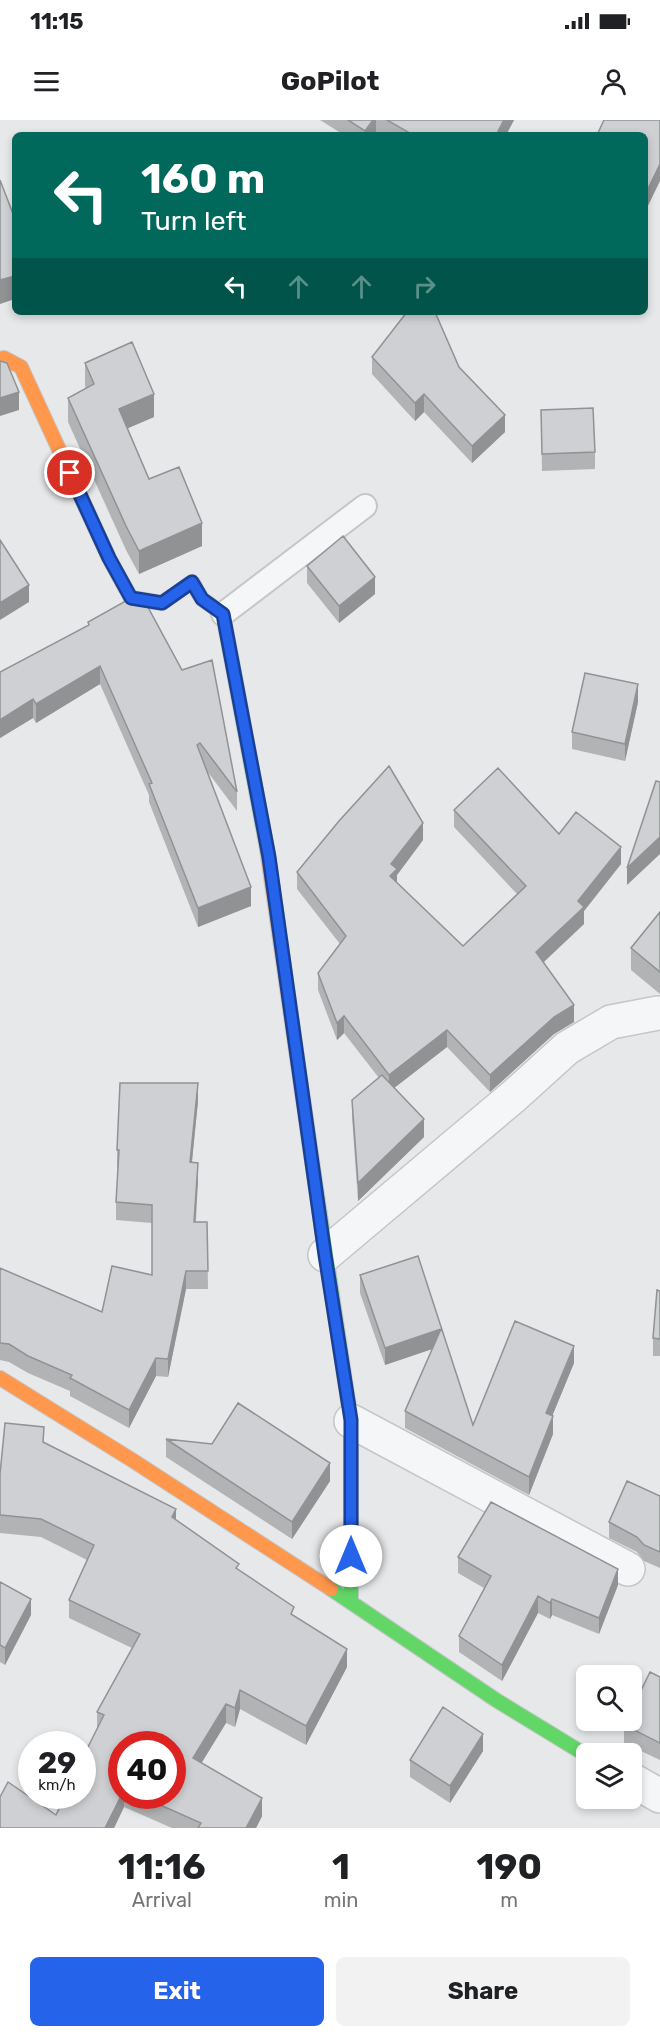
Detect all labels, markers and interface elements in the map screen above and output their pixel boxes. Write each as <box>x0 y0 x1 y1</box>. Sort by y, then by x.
text: 11:15 <box>30 8 83 35</box>
icon: menu <box>30 65 63 98</box>
text: GoPilot <box>281 65 379 97</box>
icon: person <box>597 65 630 98</box>
text: 160 m <box>141 154 265 204</box>
icon: left <box>42 156 120 234</box>
text: Turn left <box>141 205 246 237</box>
icon: left <box>219 270 252 303</box>
icon: ahead <box>282 270 315 303</box>
icon: ahead <box>345 270 378 303</box>
icon: right <box>408 270 441 303</box>
pin <box>44 447 95 498</box>
icon: arrive <box>53 456 86 489</box>
position arrow <box>319 1524 383 1588</box>
map controls <box>576 1665 642 1809</box>
button: search <box>576 1665 642 1731</box>
speed limit sign: 40 <box>108 1731 186 1809</box>
button: layers <box>576 1743 642 1809</box>
text: 29 <box>38 1745 76 1781</box>
text: km/h <box>38 1776 76 1794</box>
text: 11:16 <box>118 1845 206 1888</box>
text: 1 <box>332 1845 350 1888</box>
text: 190 <box>476 1845 542 1888</box>
text: Arrival <box>132 1888 192 1912</box>
text: min <box>324 1888 358 1912</box>
text: m <box>500 1888 518 1912</box>
button: Exit <box>30 1957 324 2026</box>
button: Share <box>336 1957 630 2026</box>

